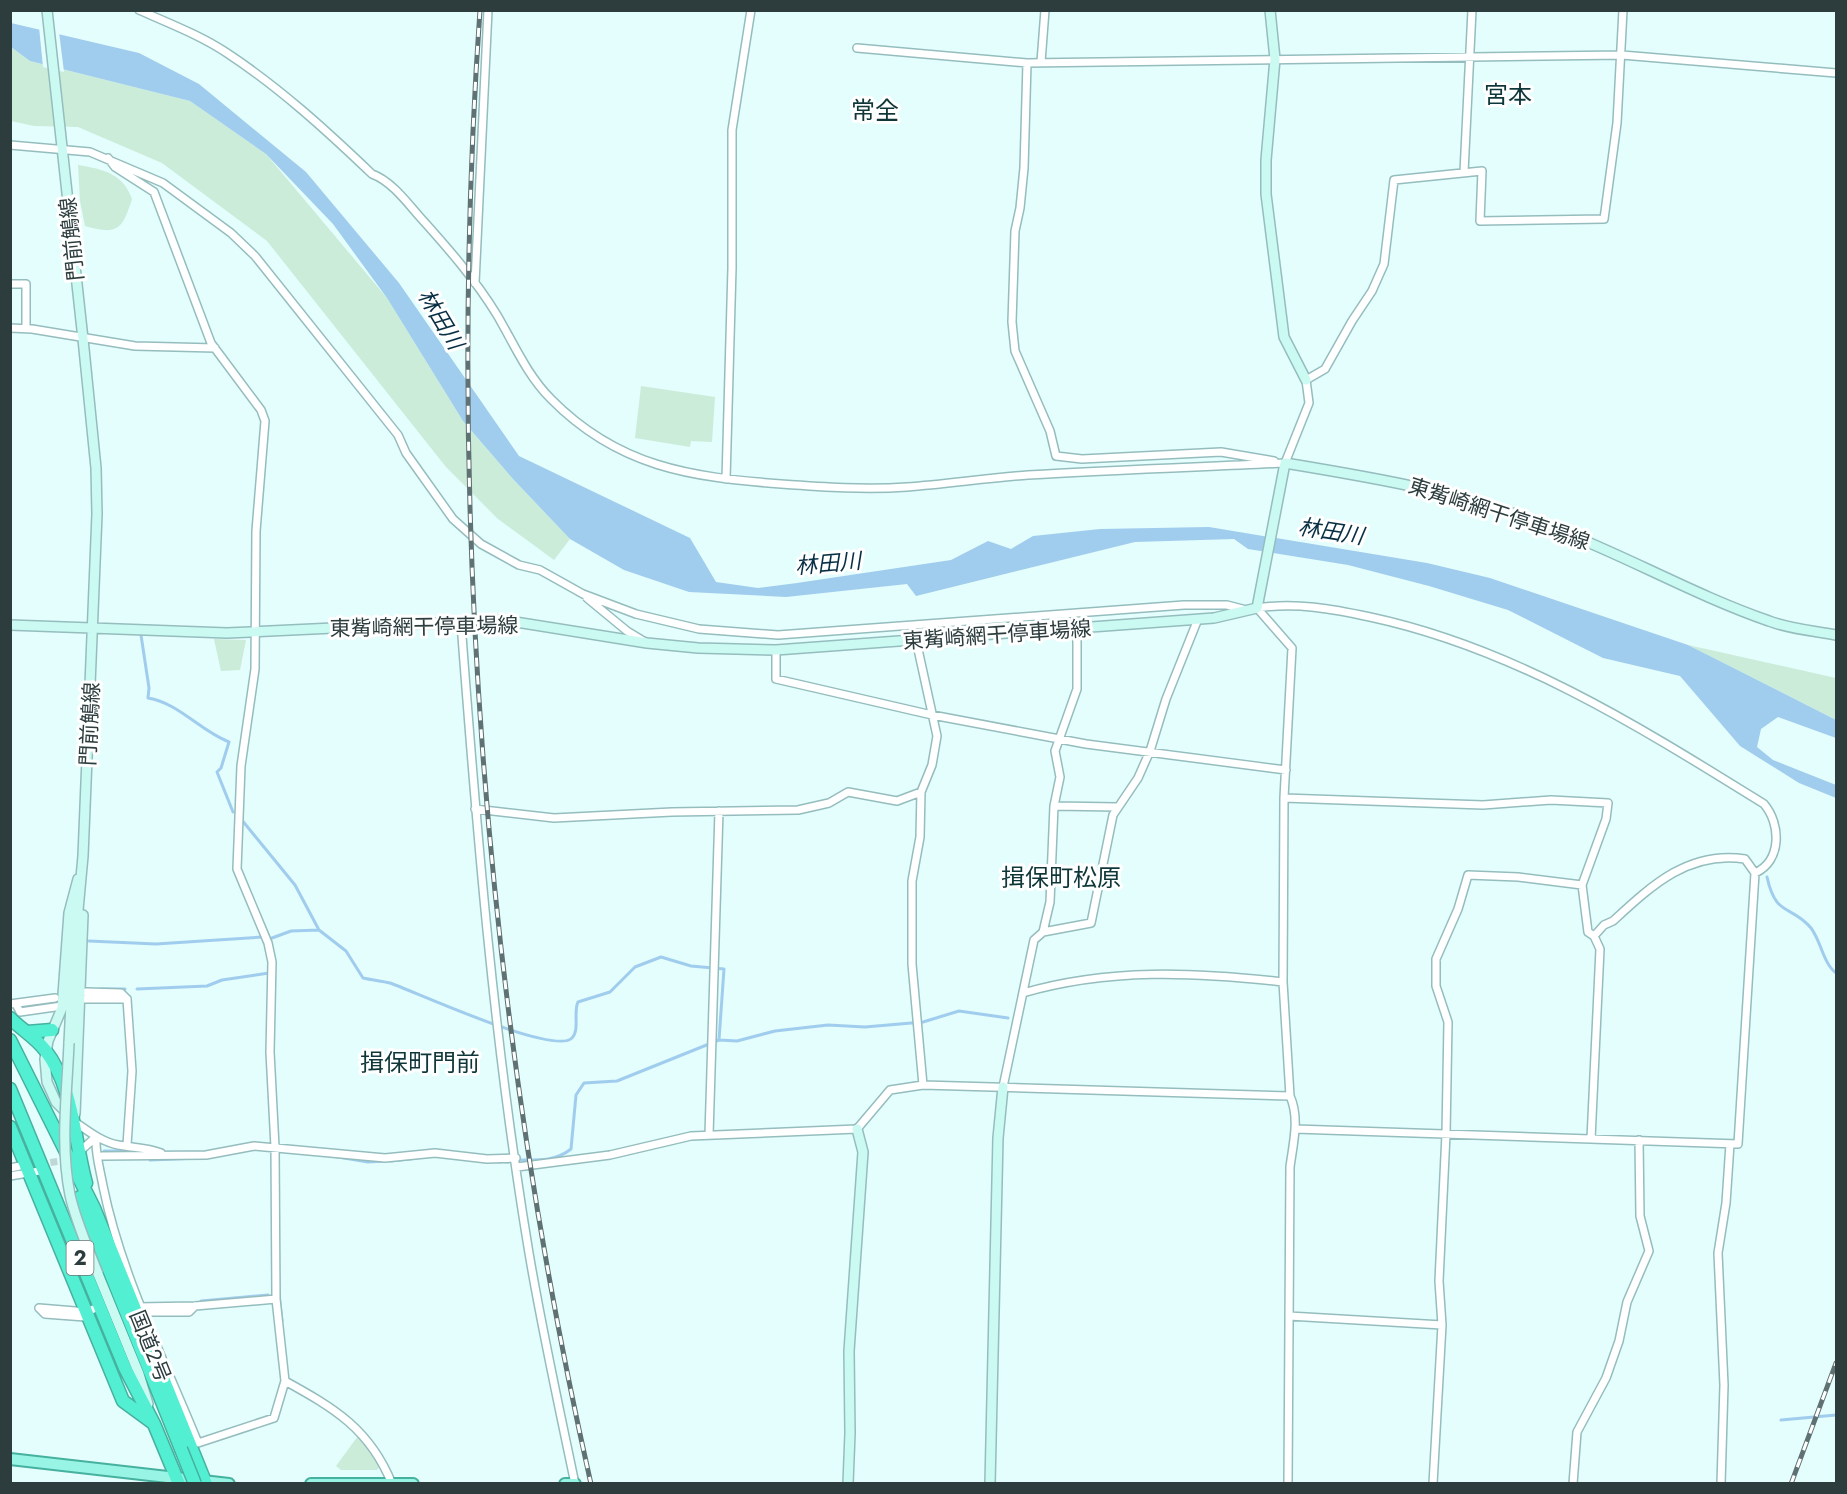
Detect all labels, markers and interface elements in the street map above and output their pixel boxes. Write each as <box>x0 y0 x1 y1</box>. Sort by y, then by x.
district label: 宮本 <box>1484 77 1532 112</box>
district label: 常全 <box>851 93 899 128</box>
street label: 門前鵤線 <box>53 196 91 282</box>
water label: 林田川 <box>410 282 473 357</box>
street label: 東觜崎網干停車場線 <box>1404 471 1594 557</box>
water label: 林田川 <box>1296 510 1368 552</box>
water label: 林田川 <box>794 544 864 582</box>
street label: 東觜崎網干停車場線 <box>329 610 519 644</box>
street label: 東觜崎網干停車場線 <box>902 613 1092 657</box>
street label: 門前鵤線 <box>73 681 107 767</box>
district label: 揖保町松原 <box>1001 860 1121 895</box>
district label: 揖保町門前 <box>360 1045 480 1080</box>
road number: 2 <box>66 1241 94 1275</box>
street label: 国道2号 <box>122 1306 178 1386</box>

